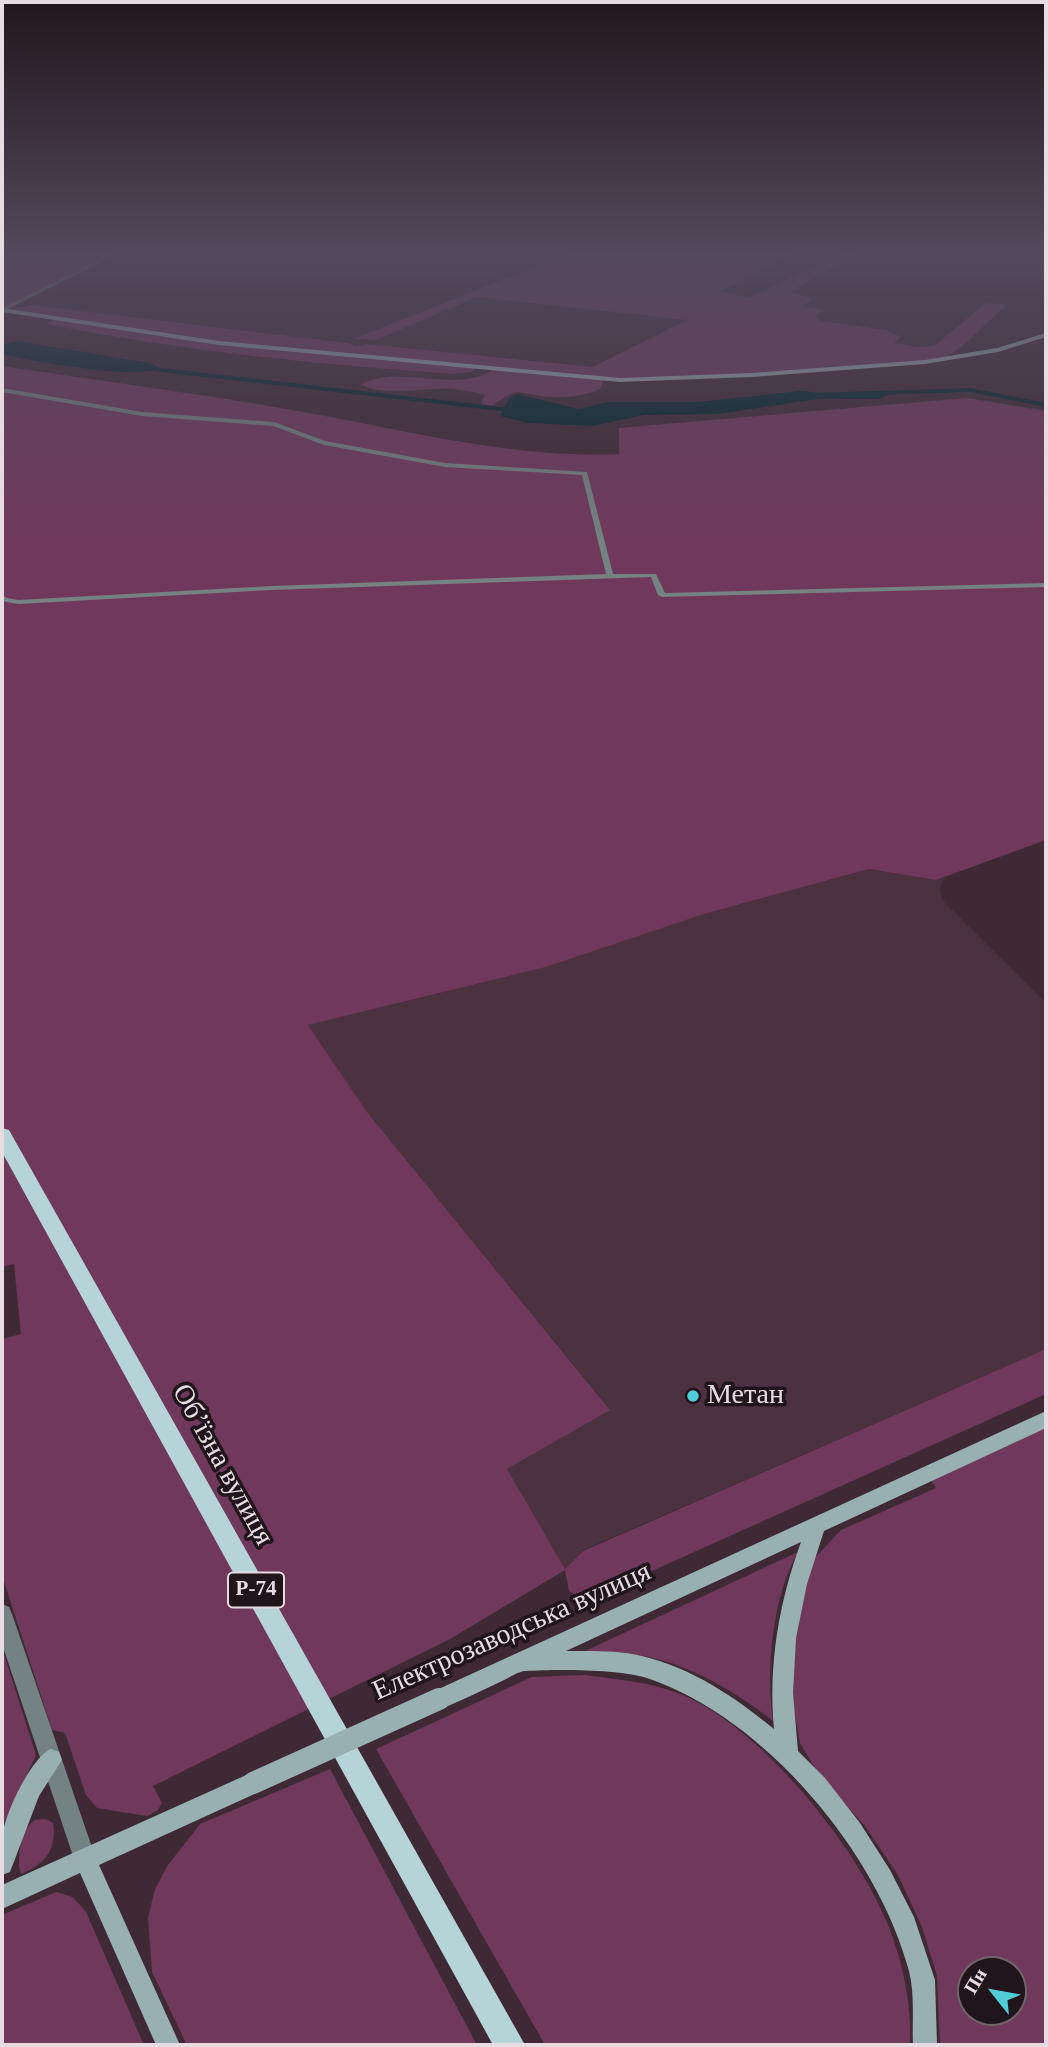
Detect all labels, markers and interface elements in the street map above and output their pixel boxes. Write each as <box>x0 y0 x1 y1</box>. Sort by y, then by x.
street label: Обʼїзна вулиця <box>164 1379 280 1551</box>
place label: Метан <box>707 1379 784 1413</box>
marker: Метан <box>685 1388 701 1404</box>
street label: Електрозаводська вулиця <box>368 1555 656 1709</box>
road number: Р-74 <box>228 1572 284 1608</box>
north arrow <box>957 1956 1027 2026</box>
text: Пн <box>960 1965 991 1997</box>

